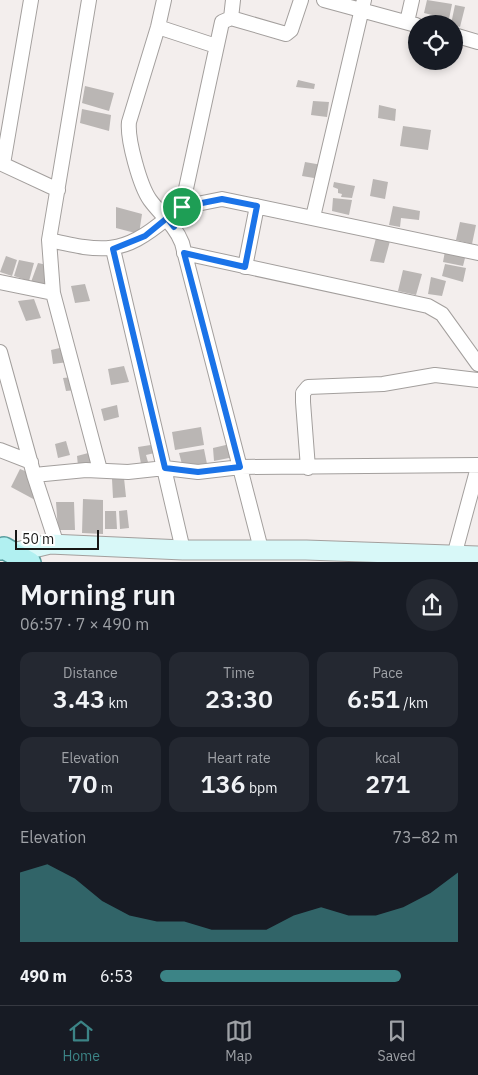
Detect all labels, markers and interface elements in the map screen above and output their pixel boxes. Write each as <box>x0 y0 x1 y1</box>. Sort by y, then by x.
map controls <box>408 15 463 70</box>
button: locate <box>408 15 463 70</box>
pin <box>161 186 203 228</box>
icon: arrive <box>168 193 196 221</box>
scale bar <box>15 528 99 551</box>
text: 50 m <box>22 530 54 548</box>
text: Morning run <box>20 576 176 613</box>
button: share <box>406 579 458 631</box>
text: 06:57 · 7 × 490 m <box>20 614 149 634</box>
text: Distance <box>63 664 118 682</box>
text: Time <box>223 664 255 682</box>
text: Pace <box>372 664 403 682</box>
text: 3.43 <box>53 682 105 715</box>
text: 23:30 <box>205 682 273 715</box>
text: 6:51 <box>347 682 400 715</box>
text: km <box>105 694 128 712</box>
text: /km <box>400 694 428 712</box>
text: Elevation <box>61 749 119 767</box>
text: Heart rate <box>207 749 271 767</box>
text: kcal <box>375 749 400 767</box>
text: 70 <box>68 767 98 800</box>
text: 136 <box>201 767 246 800</box>
text: 271 <box>365 767 410 800</box>
text: m <box>98 779 113 797</box>
text: bpm <box>246 779 277 797</box>
text: Elevation <box>20 827 86 847</box>
text: 73–82 m <box>392 827 458 847</box>
text: 490 m <box>20 966 67 986</box>
text: 6:53 <box>100 966 133 986</box>
tab: Home <box>62 1017 100 1065</box>
tab: Map <box>225 1017 253 1065</box>
tab: Saved <box>378 1017 416 1065</box>

